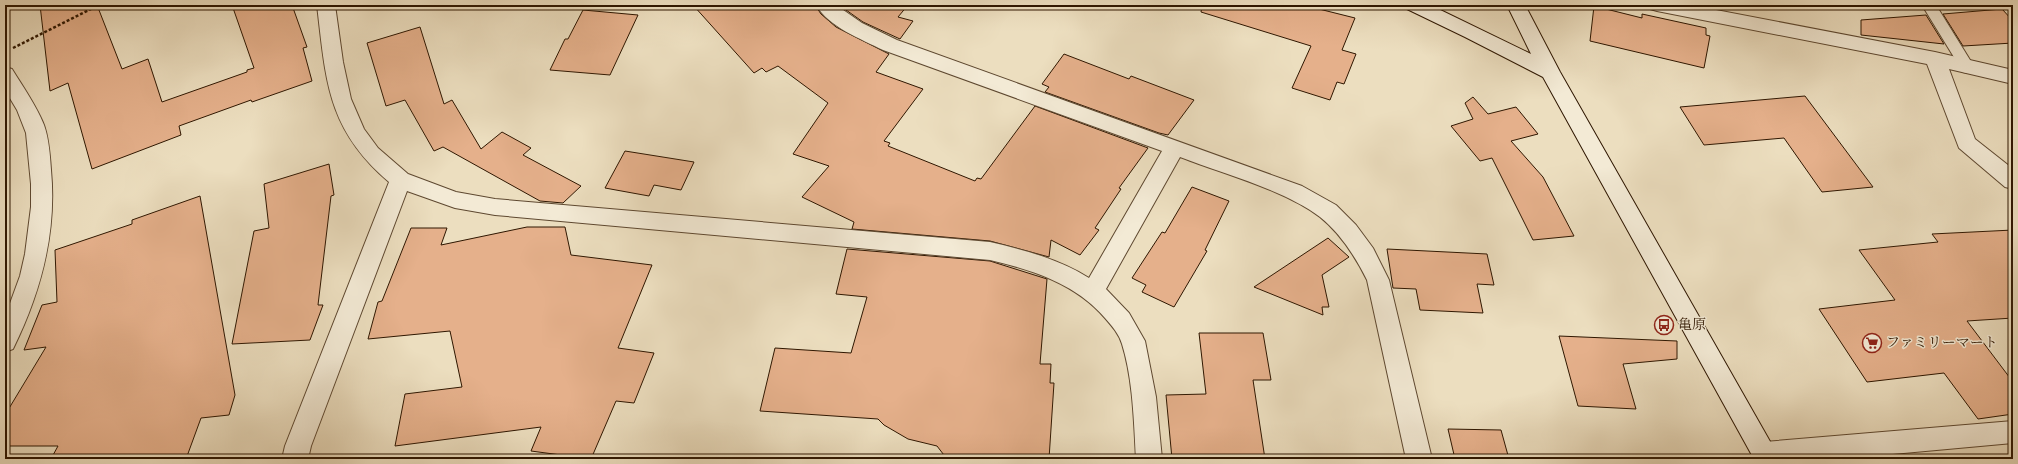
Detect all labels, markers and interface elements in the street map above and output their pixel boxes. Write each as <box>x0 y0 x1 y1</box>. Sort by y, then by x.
bus stop icon: 亀原 <box>1653 314 1675 336</box>
place label: 亀原 <box>1678 316 1706 335</box>
supermarket icon: ファミリーマート <box>1861 332 1883 354</box>
place label: ファミリーマート <box>1886 334 1998 353</box>

